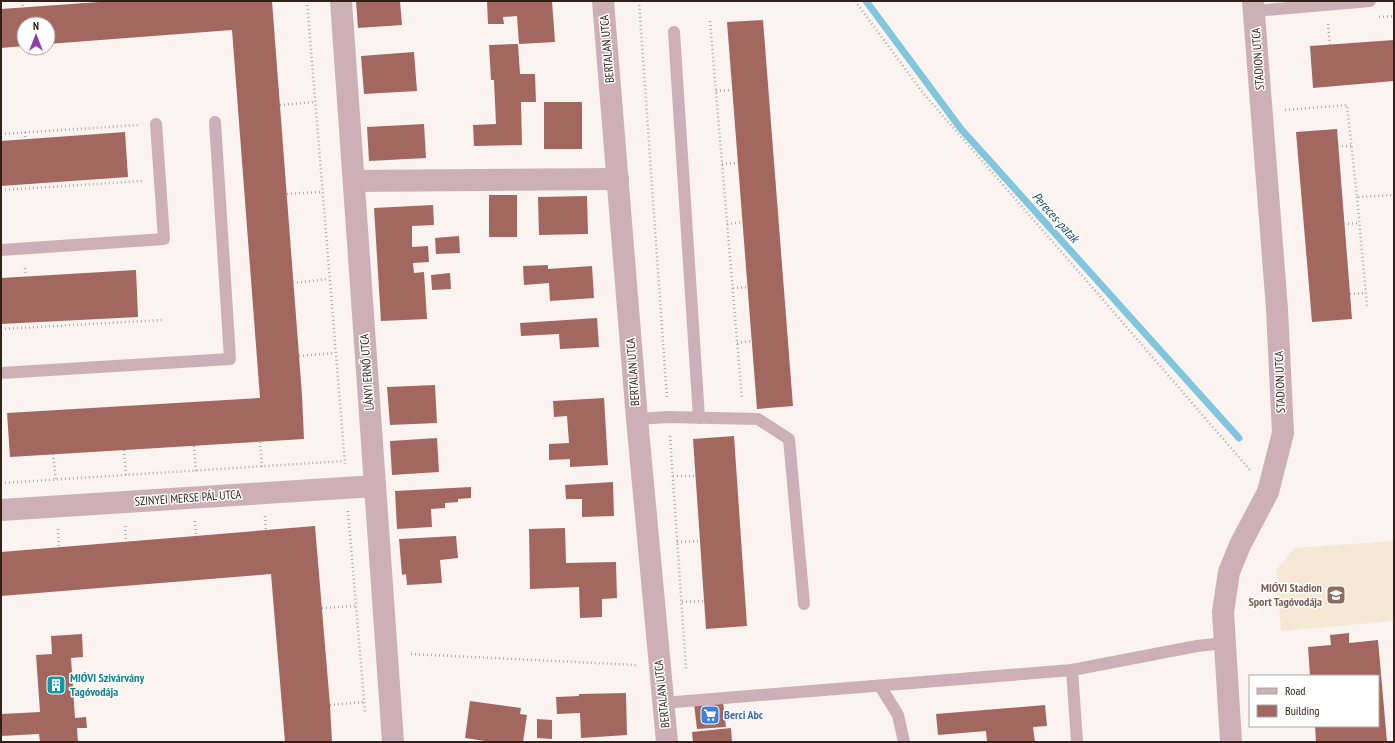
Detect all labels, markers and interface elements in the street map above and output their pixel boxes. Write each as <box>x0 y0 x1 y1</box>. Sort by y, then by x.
street label: BERTALAN UTCA <box>596 14 617 84</box>
north arrow <box>16 16 56 56</box>
text: N <box>33 19 39 33</box>
street label: STADION UTCA <box>1248 27 1267 91</box>
water label: Pereces-patak <box>1028 188 1084 248</box>
street label: LÁNYI ERNŐ UTCA <box>356 333 377 411</box>
street label: BERTALAN UTCA <box>623 337 642 407</box>
street label: STADION UTCA <box>1271 350 1288 413</box>
street label: SZINYEI MERSE PÁL UTCA <box>134 486 242 509</box>
place label: MIÓVI Stadion Sport Tagóvodája <box>1248 580 1322 609</box>
school or university icon: MIÓVI Stadion Sport Tagóvodája <box>1325 584 1347 606</box>
street label: BERTALAN UTCA <box>650 659 673 729</box>
place label: MIÓVI Szivárvány Tagóvodája <box>70 670 144 699</box>
building icon: MIÓVI Szivárvány Tagóvodája <box>45 674 67 696</box>
legend <box>1249 675 1379 727</box>
text: Road <box>1285 683 1305 698</box>
text: Building <box>1285 703 1320 718</box>
supermarket icon: Berci Abc <box>699 704 721 726</box>
place label: Berci Abc <box>724 707 764 722</box>

